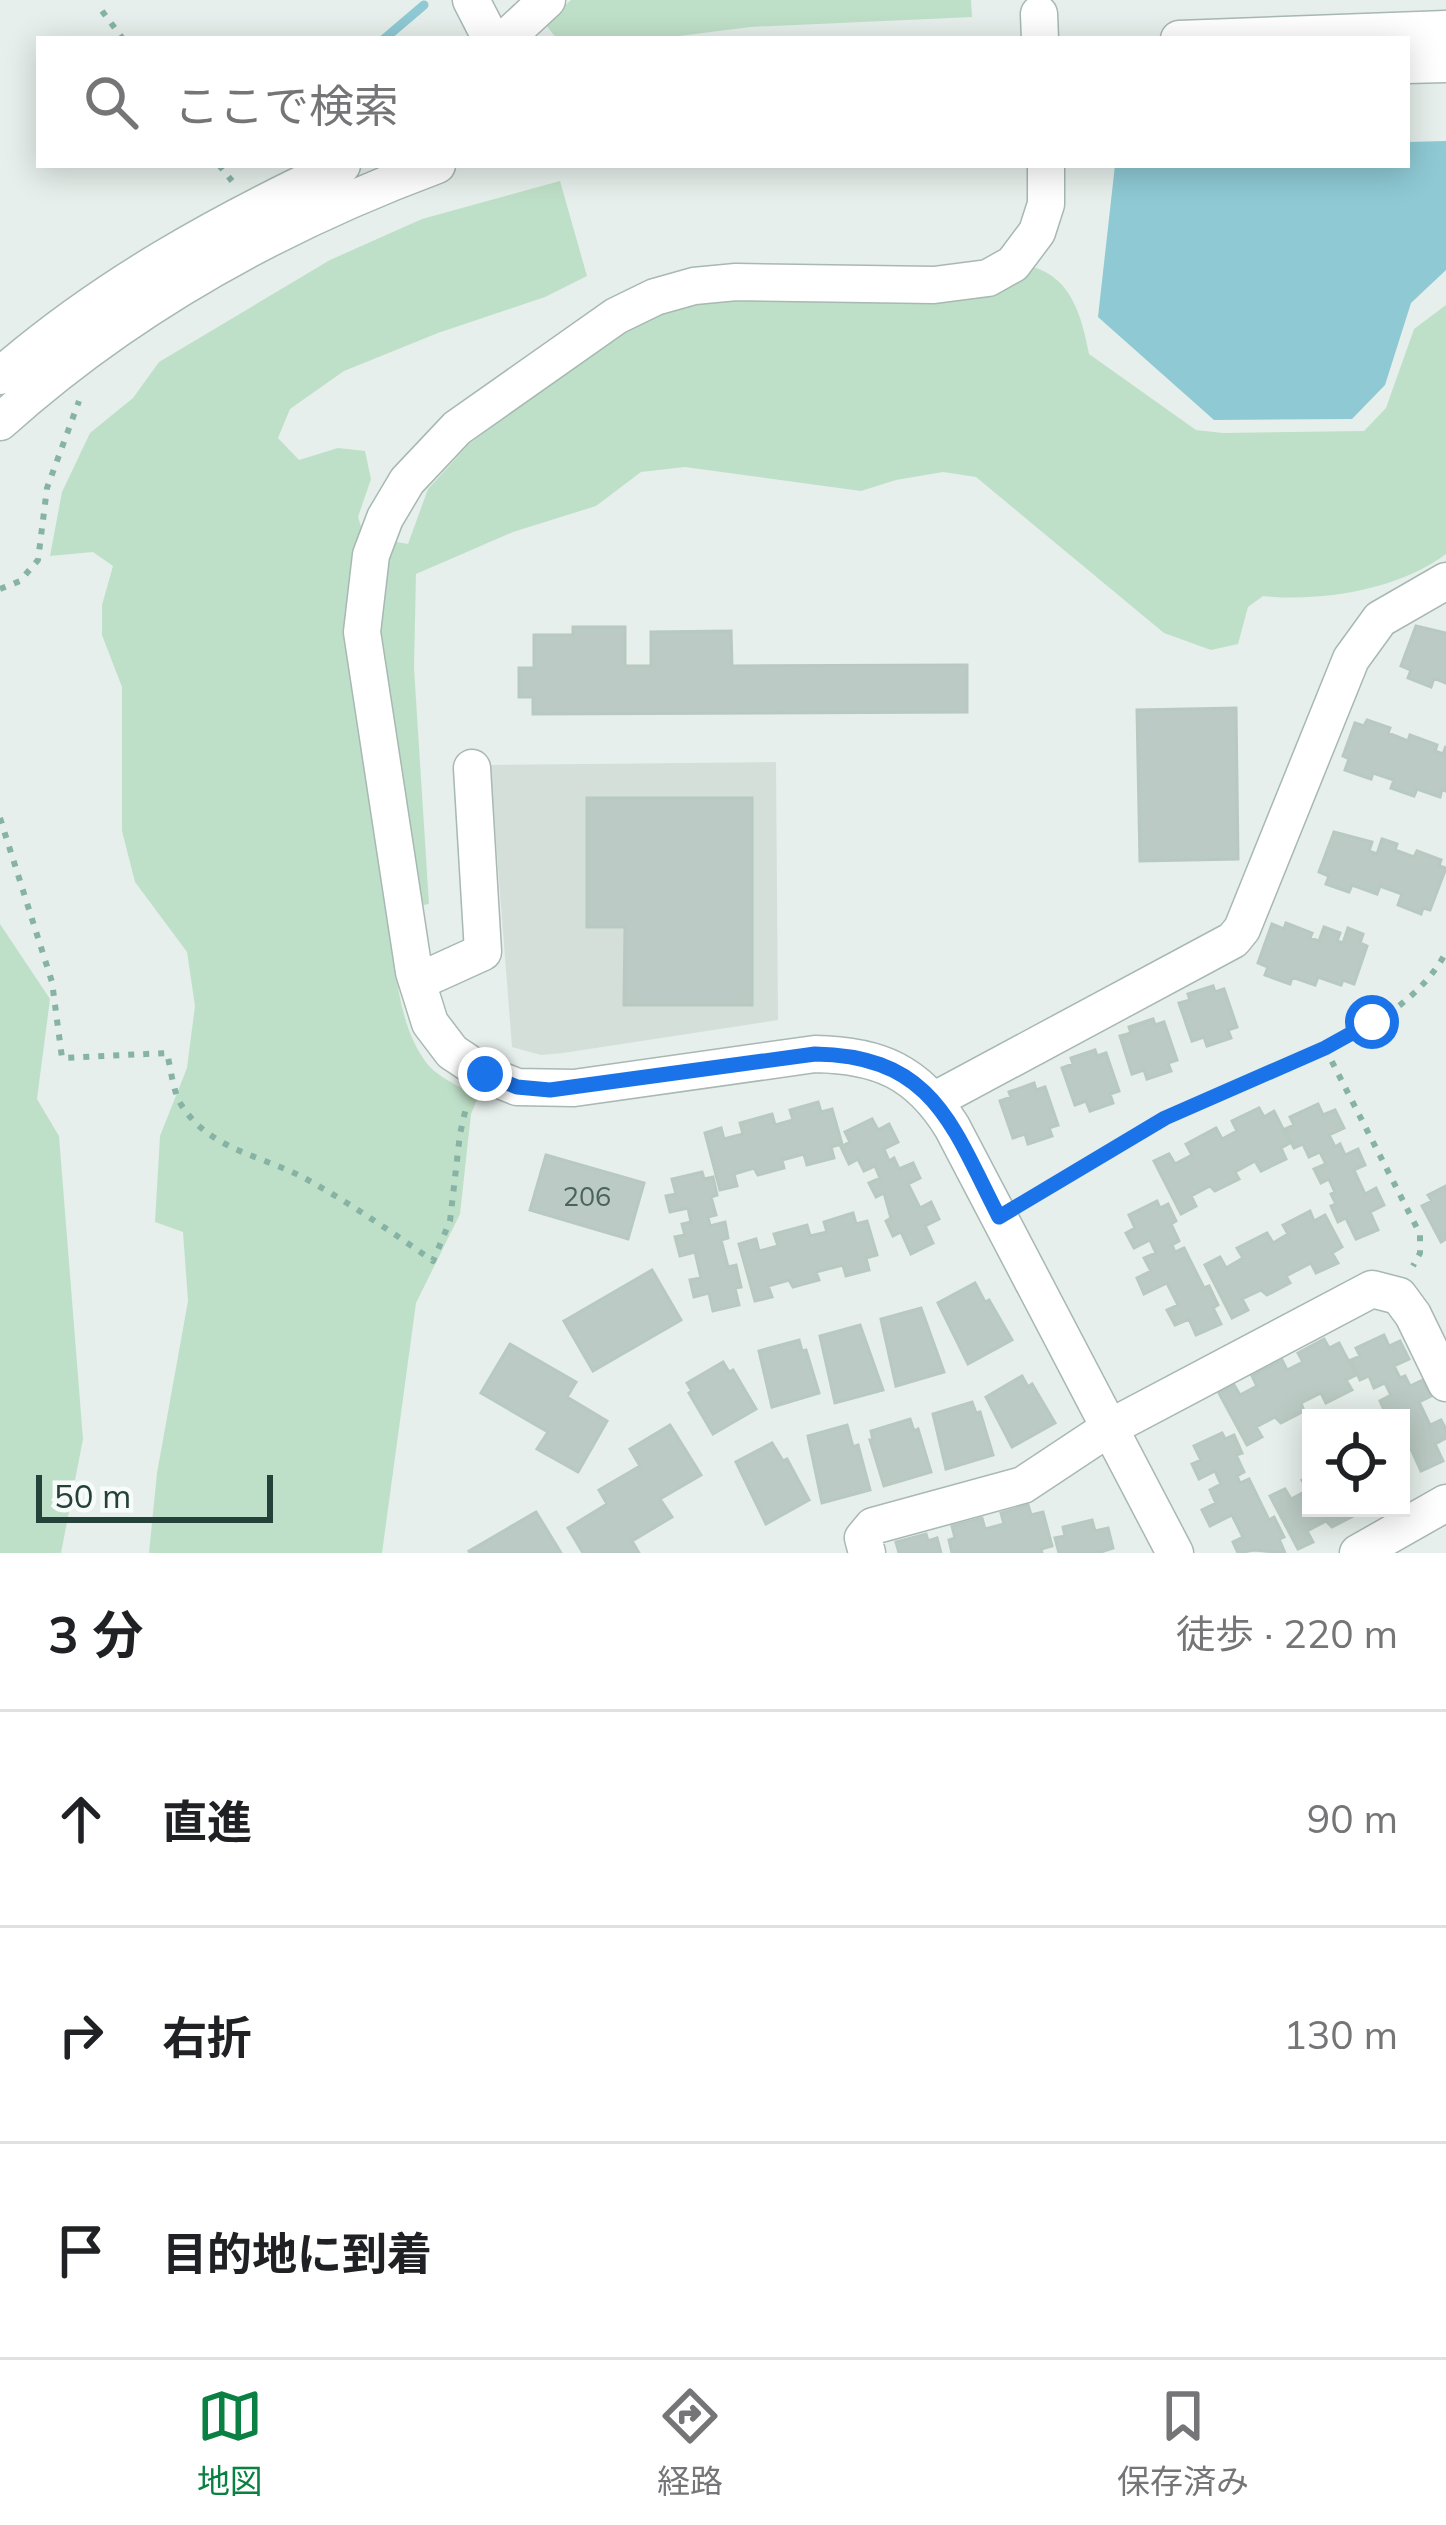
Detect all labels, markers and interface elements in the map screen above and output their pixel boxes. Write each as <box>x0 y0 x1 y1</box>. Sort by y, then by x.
search box <box>36 36 1410 168</box>
icon: search <box>78 69 144 135</box>
text: ここで検索 <box>174 77 399 133</box>
route start <box>1345 995 1399 1049</box>
route end <box>458 1047 512 1101</box>
house number: 206 <box>563 1179 611 1213</box>
map controls <box>1302 1409 1410 1517</box>
button: locate <box>1302 1409 1410 1517</box>
scale bar <box>36 1469 273 1522</box>
text: 50 m <box>54 1475 131 1516</box>
text: 3 分 <box>48 1602 144 1666</box>
text: 徒歩 · 220 m <box>1176 1609 1398 1658</box>
icon: ahead <box>48 1786 114 1852</box>
text: 直進 <box>162 1793 252 1849</box>
text: 90 m <box>1307 1794 1398 1843</box>
icon: right <box>48 2002 114 2068</box>
text: 右折 <box>162 2009 252 2065</box>
text: 130 m <box>1283 2010 1398 2059</box>
icon: arrive <box>48 2218 114 2284</box>
text: 目的地に到着 <box>162 2225 432 2281</box>
tab: 地図 <box>197 2383 263 2503</box>
tab: 経路 <box>657 2383 723 2503</box>
tab: 保存済み <box>1117 2383 1249 2503</box>

